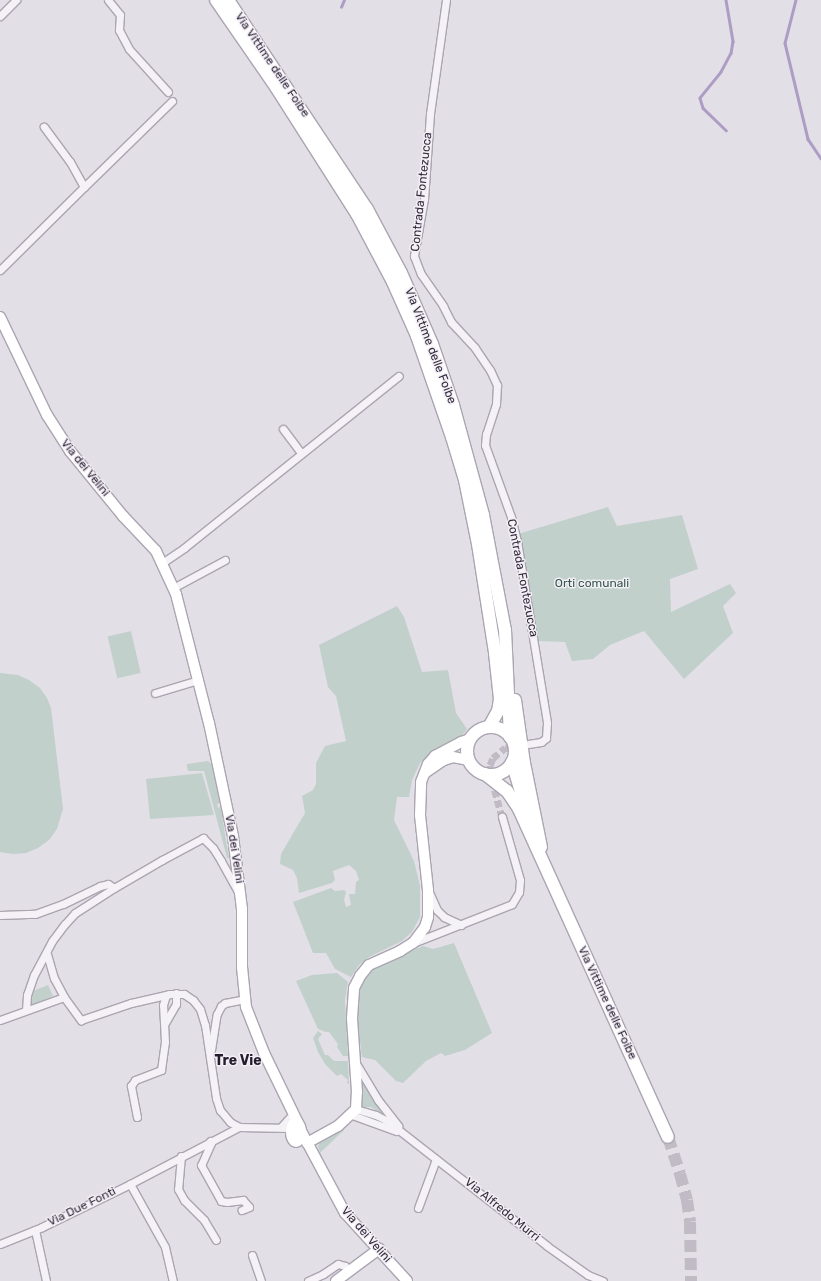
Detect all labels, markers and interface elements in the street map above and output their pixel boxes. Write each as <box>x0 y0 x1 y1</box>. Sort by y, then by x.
street label: Via Vittime delle Foibe <box>231 10 313 120</box>
street label: Contrada Fontezucca <box>409 132 435 252</box>
street label: Via Vittime delle Foibe <box>401 286 459 406</box>
street label: Via dei Velini <box>57 436 113 500</box>
street label: Contrada Fontezucca <box>503 518 541 638</box>
park label: Orti comunali <box>555 577 629 591</box>
street label: Via dei Velini <box>221 813 247 885</box>
street label: Via Vittime delle Foibe <box>574 944 640 1062</box>
district label: Tre Vie <box>214 1053 262 1069</box>
street label: Via Alfredo Murri <box>461 1175 543 1245</box>
street label: Via Due Fonti <box>46 1184 118 1230</box>
street label: Via dei Velini <box>338 1204 394 1266</box>

